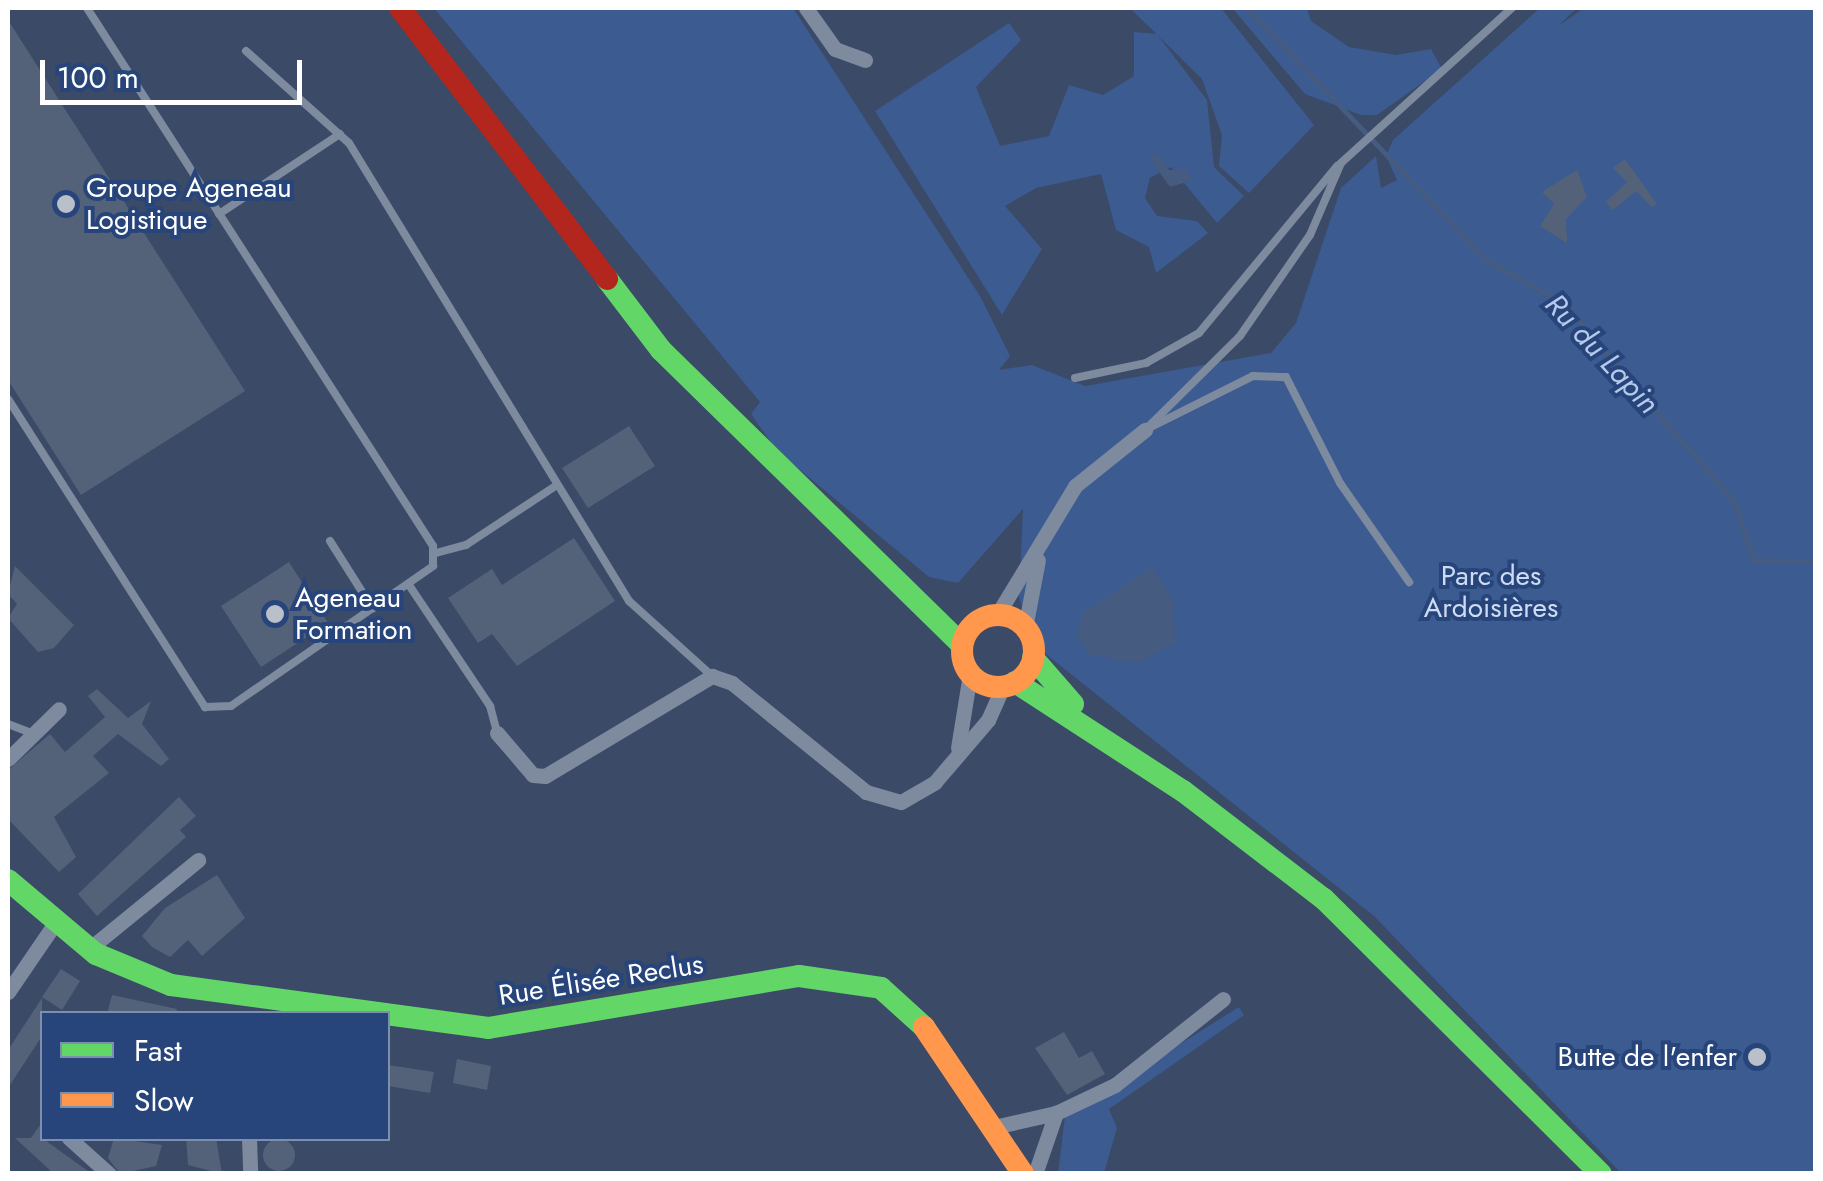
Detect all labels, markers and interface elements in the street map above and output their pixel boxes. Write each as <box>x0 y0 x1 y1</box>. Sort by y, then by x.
scale bar <box>45 40 308 102</box>
text: 100 m <box>57 56 139 99</box>
place label: Groupe Ageneau Logistique <box>86 171 292 237</box>
marker: Groupe Ageneau Logistique <box>55 193 77 215</box>
water label: Ru du Lapin <box>1537 287 1667 421</box>
park label: Parc des Ardoisières <box>1424 559 1558 625</box>
place label: Ageneau Formation <box>295 581 412 647</box>
marker: Ageneau Formation <box>264 603 286 625</box>
street label: Rue Élisée Reclus <box>496 947 706 1013</box>
legend <box>40 1011 390 1141</box>
text: Fast <box>134 1029 182 1072</box>
place label: Butte de l'enfer <box>1557 1040 1737 1074</box>
marker: Butte de l'enfer <box>1746 1046 1768 1068</box>
text: Slow <box>134 1079 194 1122</box>

